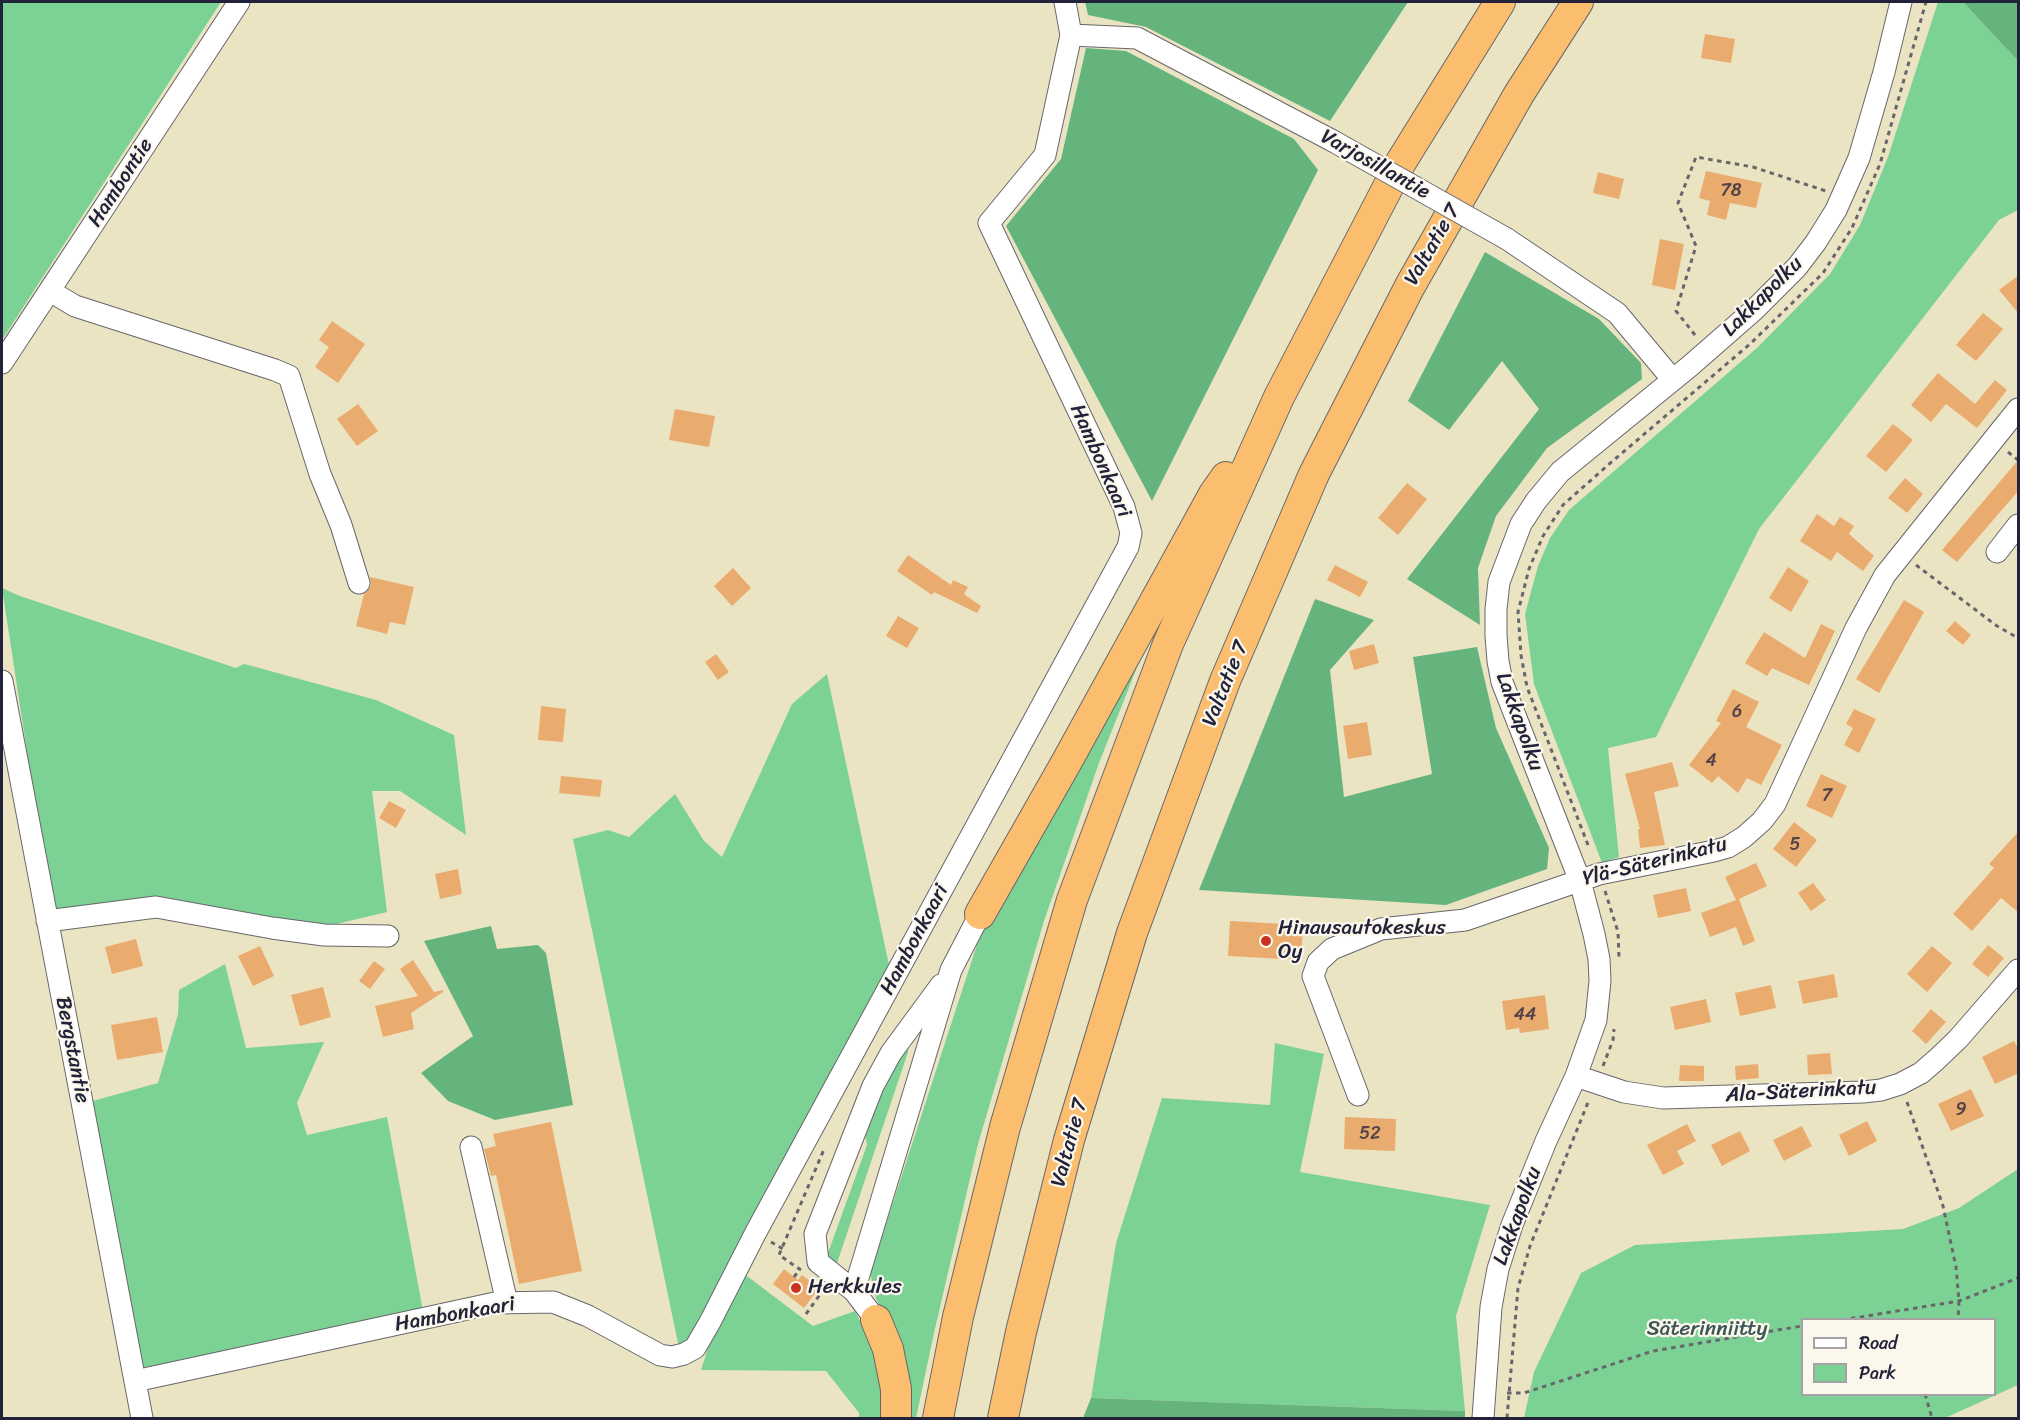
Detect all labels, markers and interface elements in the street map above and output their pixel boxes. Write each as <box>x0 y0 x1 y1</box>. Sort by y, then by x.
street label: Varjosillantie <box>1316 125 1434 205</box>
street label: Hambontie <box>83 134 159 232</box>
house number: 78 <box>1720 180 1742 202</box>
street label: Valtatie 7 <box>1400 200 1466 290</box>
street label: Lakkapolku <box>1718 252 1808 342</box>
street label: Hambonkaari <box>1064 400 1136 522</box>
street label: Valtatie 7 <box>1198 638 1254 730</box>
street label: Lakkapolku <box>1490 669 1548 775</box>
house number: 6 <box>1732 701 1742 723</box>
house number: 4 <box>1705 750 1717 772</box>
house number: 7 <box>1822 785 1832 807</box>
street label: Ylä-Säterinkatu <box>1580 832 1730 892</box>
house number: 5 <box>1790 834 1800 856</box>
street label: Hambonkaari <box>875 880 955 1000</box>
place label: Hinausautokeskus Oy <box>1278 916 1446 966</box>
marker: Hinausautokeskus Oy <box>1259 934 1273 948</box>
street label: Bergstantie <box>49 995 95 1105</box>
house number: 44 <box>1514 1004 1536 1026</box>
street label: Ala-Säterinkatu <box>1725 1075 1877 1109</box>
street label: Valtatie 7 <box>1046 1096 1094 1190</box>
house number: 9 <box>1955 1099 1967 1121</box>
house number: 52 <box>1359 1123 1381 1145</box>
street label: Lakkapolku <box>1489 1163 1547 1269</box>
place label: Herkkules <box>808 1275 902 1301</box>
marker: Herkkules <box>789 1281 803 1295</box>
street label: Hambonkaari <box>393 1292 517 1338</box>
park label: Säterinniitty <box>1647 1317 1767 1343</box>
legend <box>1801 1318 1996 1396</box>
text: Road <box>1859 1327 1898 1359</box>
text: Park <box>1859 1357 1896 1389</box>

